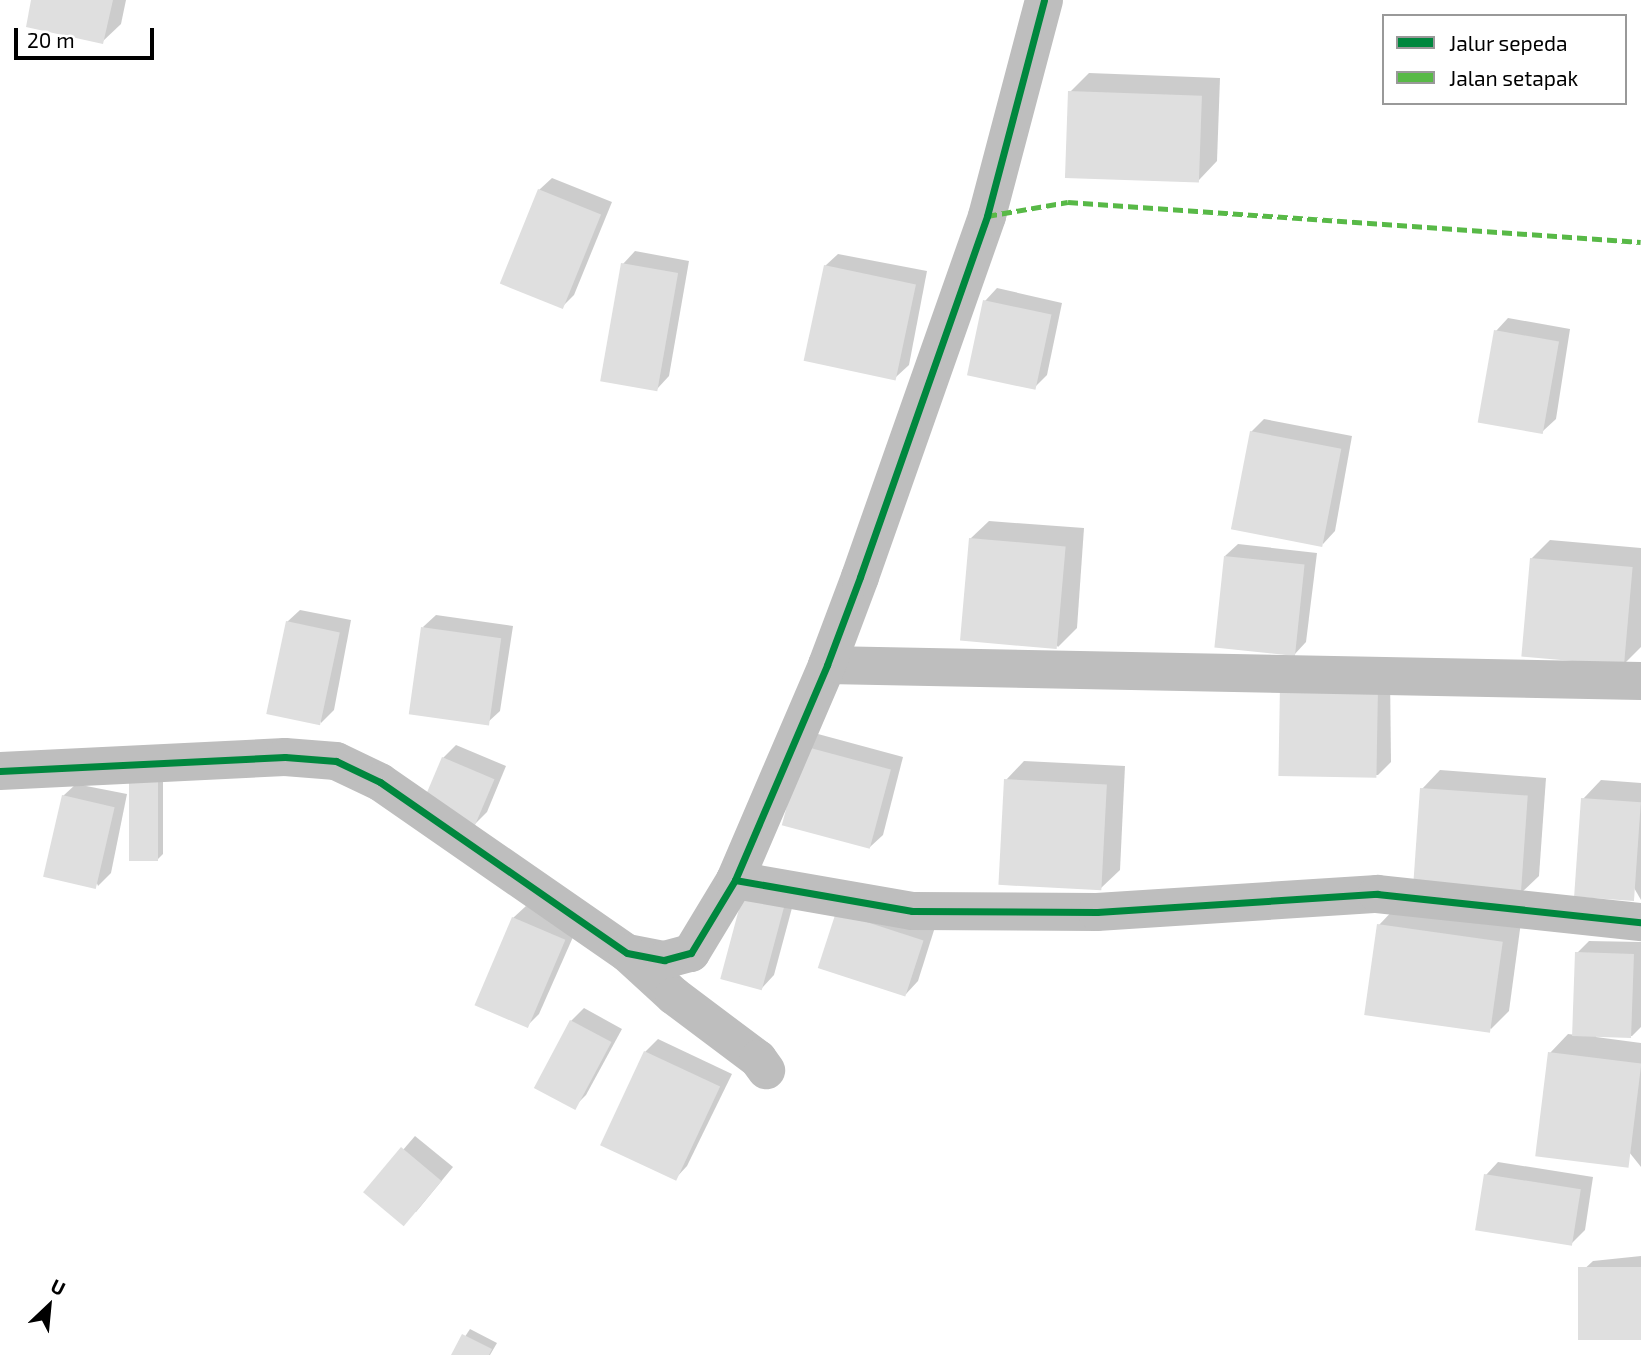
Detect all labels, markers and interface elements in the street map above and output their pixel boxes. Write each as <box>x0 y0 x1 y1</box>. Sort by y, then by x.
scale bar <box>18 14 158 58</box>
legend <box>1382 14 1627 105</box>
text: 20 m <box>27 27 75 52</box>
text: Jalur sepeda <box>1449 30 1568 55</box>
text: Jalan setapak <box>1449 65 1578 90</box>
north arrow <box>14 1271 84 1341</box>
text: U <box>48 1273 69 1300</box>

